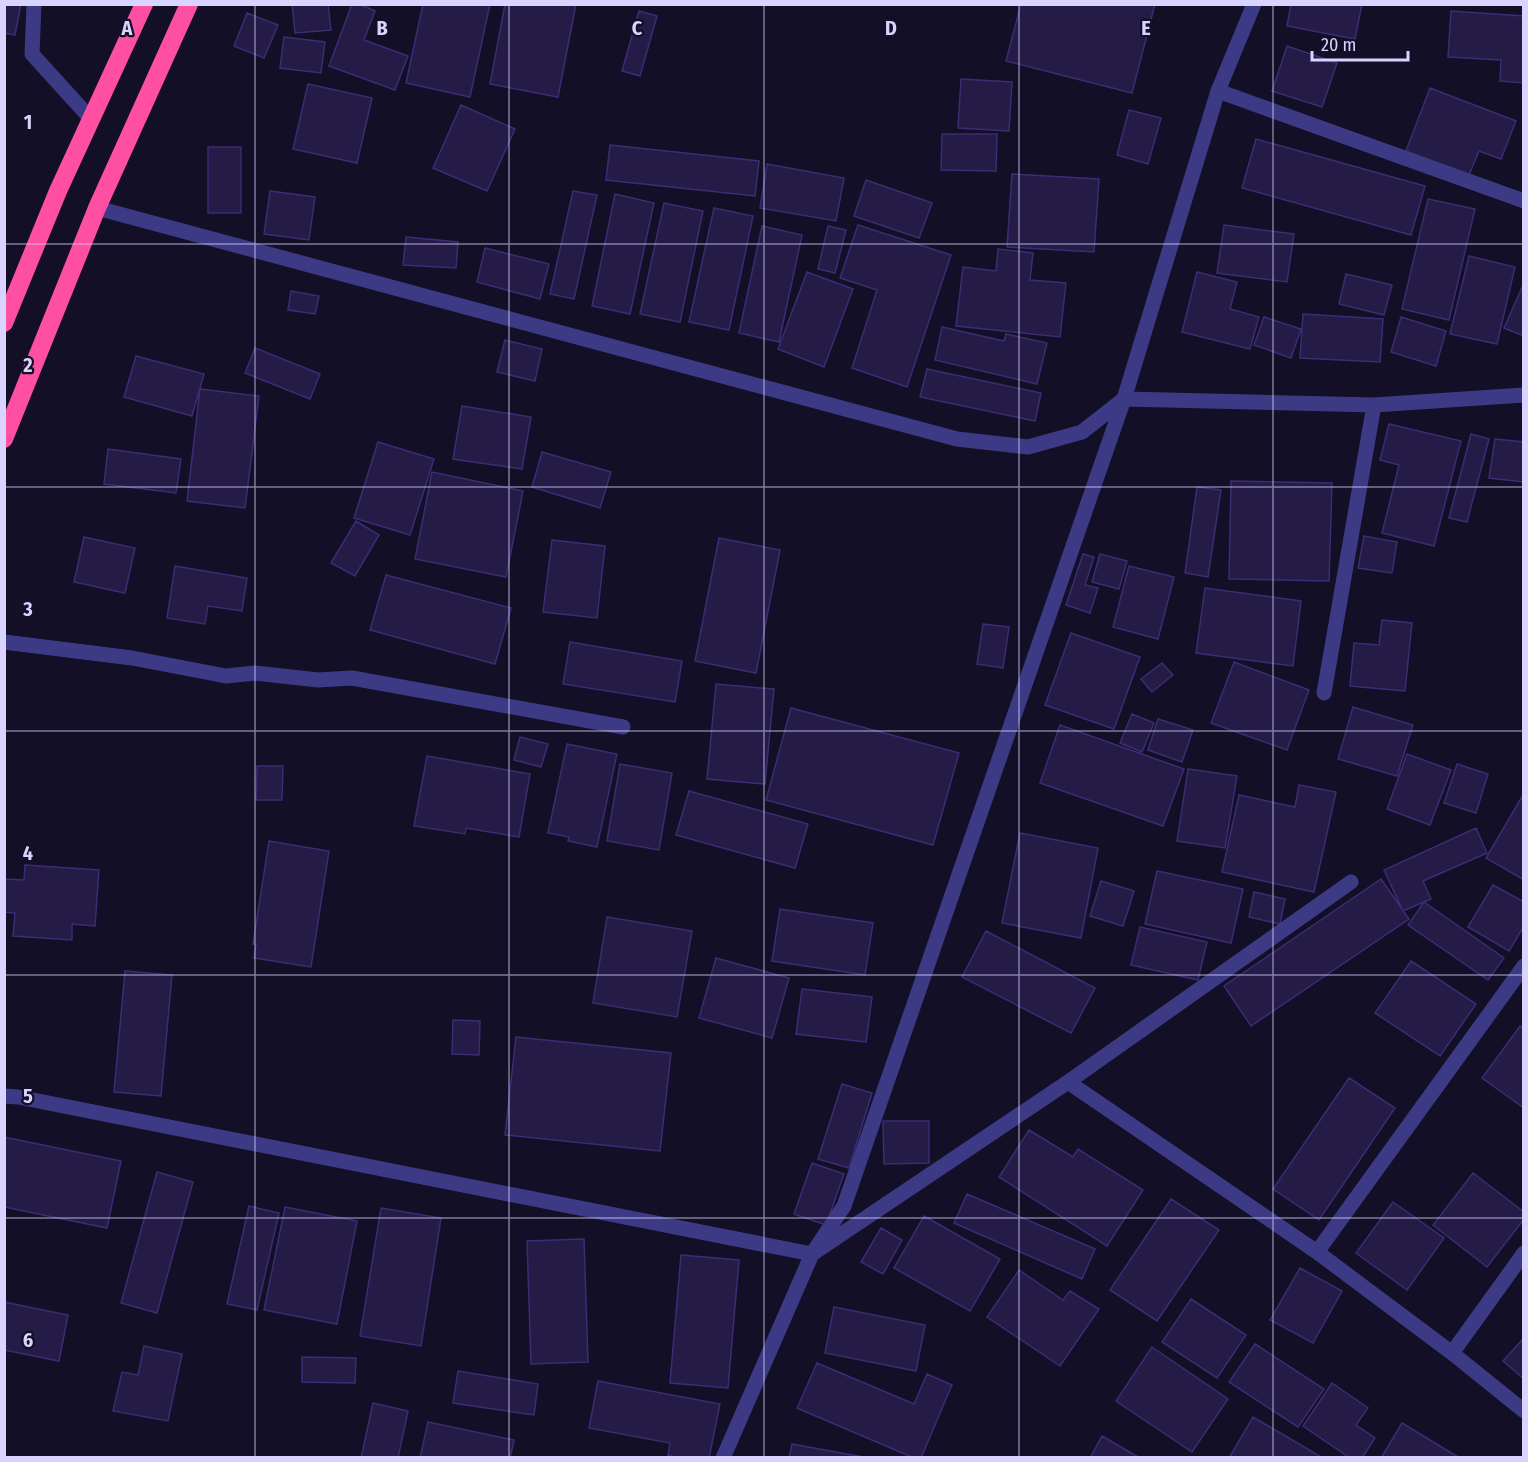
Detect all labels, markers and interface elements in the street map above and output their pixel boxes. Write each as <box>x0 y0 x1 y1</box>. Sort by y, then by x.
text: A <box>121 16 134 40</box>
text: B <box>376 16 388 40</box>
text: C <box>632 16 643 40</box>
text: D <box>885 16 897 40</box>
text: E <box>1141 16 1151 40</box>
scale bar <box>1312 24 1408 62</box>
text: 20 m <box>1321 34 1356 56</box>
text: 1 <box>24 110 32 134</box>
text: 2 <box>22 353 33 377</box>
text: 3 <box>22 597 33 621</box>
text: 4 <box>23 841 33 865</box>
text: 5 <box>23 1084 33 1108</box>
text: 6 <box>23 1328 33 1352</box>

